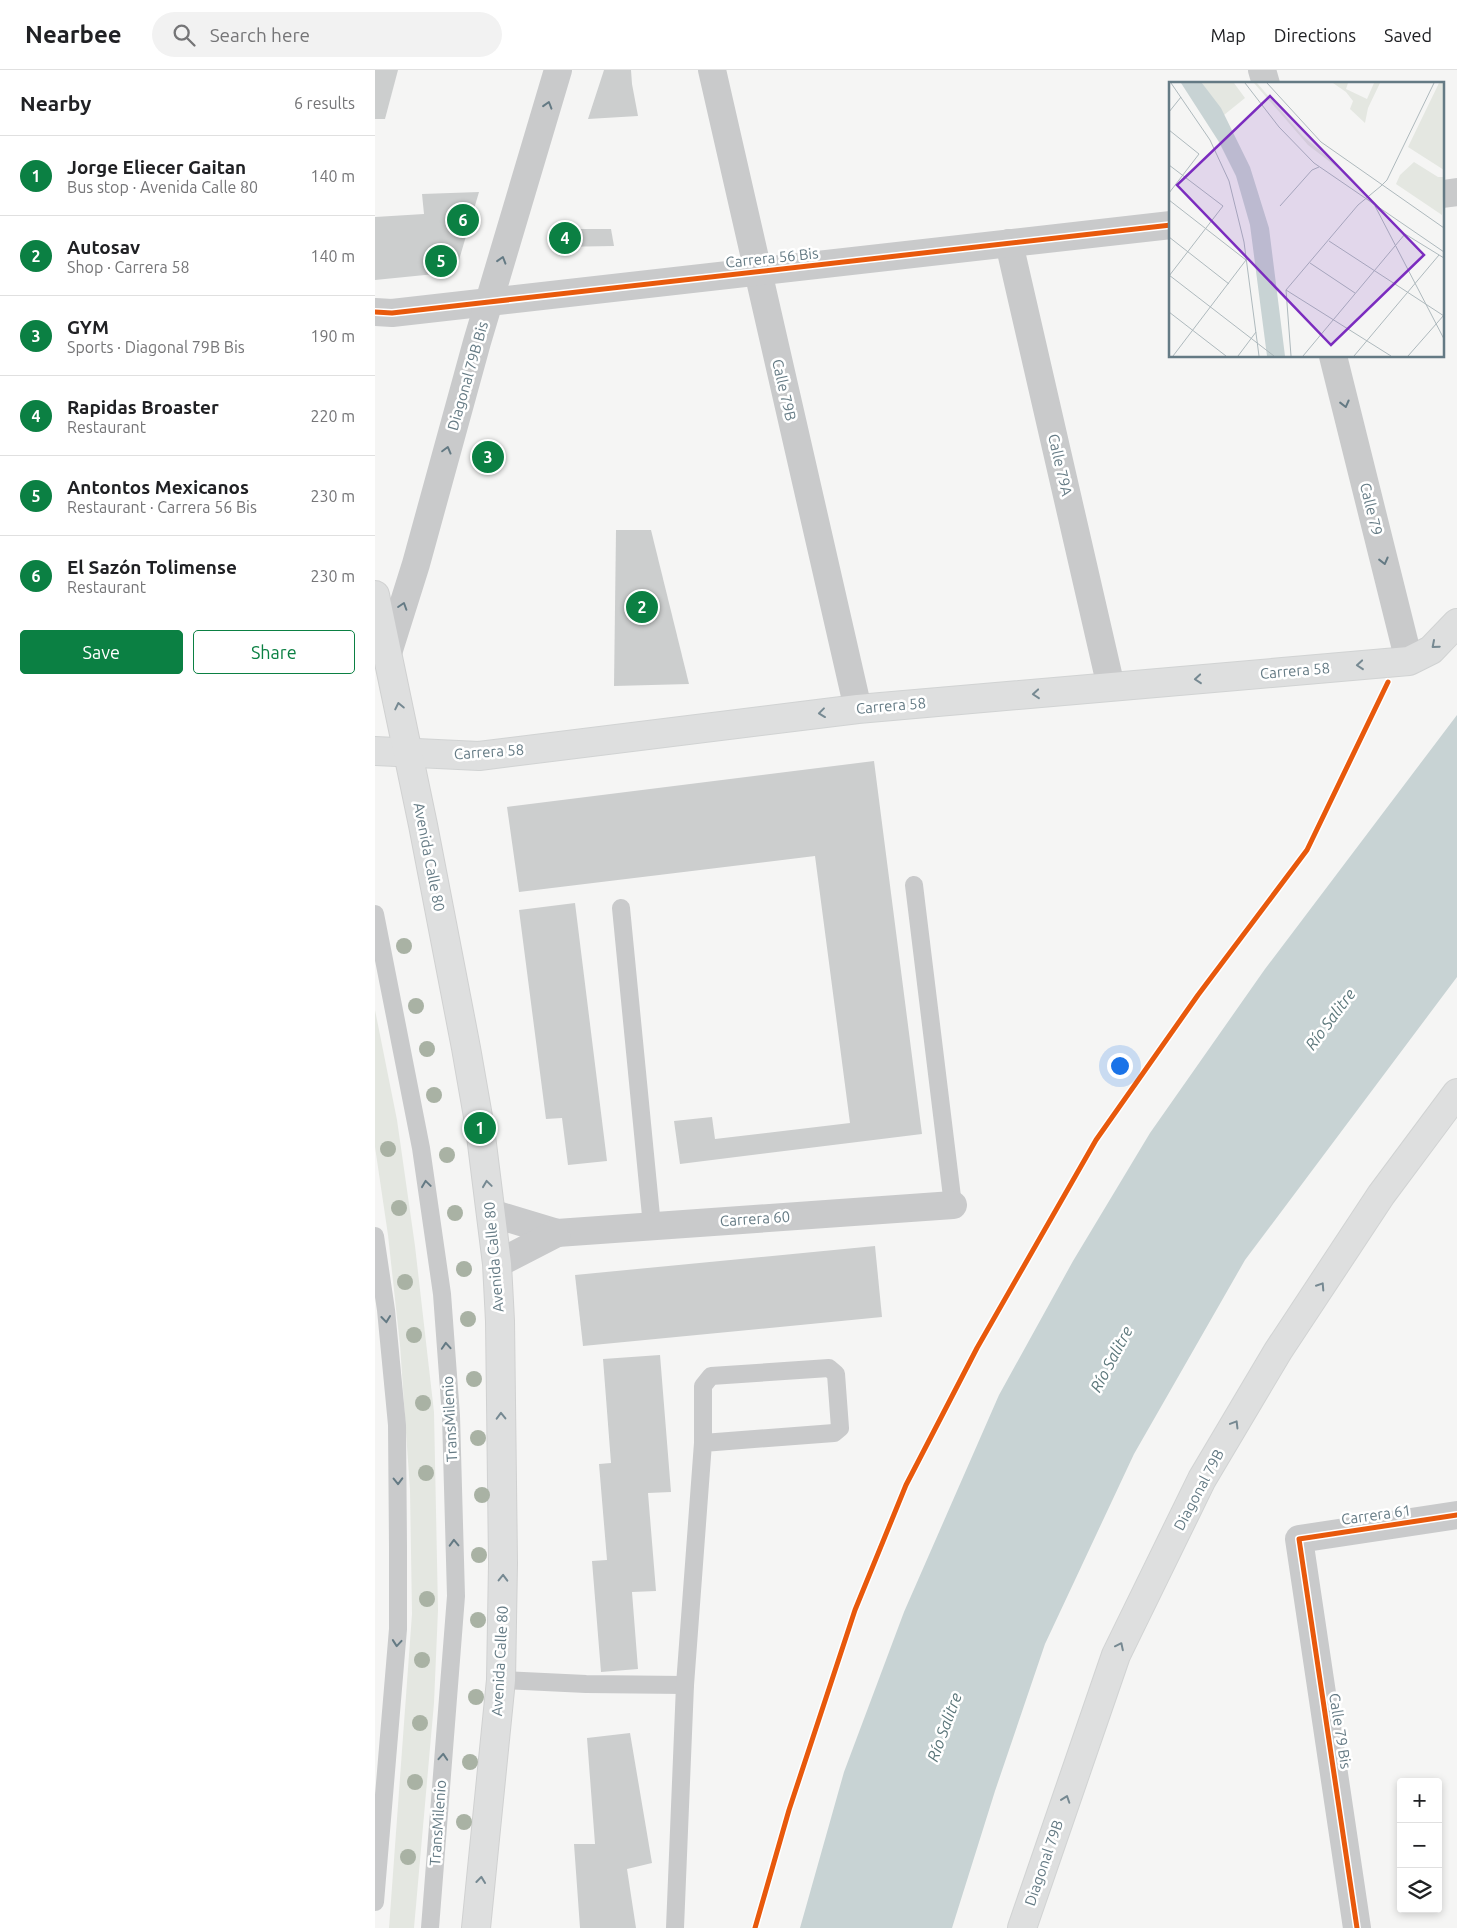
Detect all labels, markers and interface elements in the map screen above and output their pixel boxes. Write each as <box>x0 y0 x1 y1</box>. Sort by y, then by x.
search box <box>152 12 502 57</box>
text: Nearbee <box>25 21 122 48</box>
icon: search <box>170 21 198 49</box>
text: Search here <box>210 24 310 46</box>
text: Map <box>1210 25 1246 45</box>
text: Directions <box>1274 25 1356 45</box>
text: Saved <box>1384 25 1432 45</box>
inset map <box>1169 82 1445 358</box>
text: Nearby <box>20 91 91 115</box>
text: 6 results <box>294 94 355 112</box>
one-way arrow <box>543 101 553 109</box>
text: Jorge Eliecer Gaitan <box>67 156 246 178</box>
text: 1 <box>31 167 41 185</box>
text: 140 m <box>310 167 355 185</box>
text: Bus stop · Avenida Calle 80 <box>67 178 258 196</box>
pin: 6 <box>447 201 479 239</box>
pin: 4 <box>549 219 581 257</box>
text: Autosav <box>67 236 140 258</box>
pin: 5 <box>425 242 457 280</box>
street label: Carrera 56 Bis <box>725 244 819 271</box>
text: 2 <box>31 247 41 265</box>
text: 140 m <box>310 247 355 265</box>
one-way arrow <box>496 257 506 265</box>
text: Shop · Carrera 58 <box>67 258 189 276</box>
text: GYM <box>67 316 109 338</box>
street label: Diagonal 79B Bis <box>444 319 491 432</box>
text: 3 <box>31 327 41 345</box>
text: 190 m <box>310 327 355 345</box>
text: Sports · Diagonal 79B Bis <box>67 338 245 356</box>
street label: Calle 79B <box>769 357 800 422</box>
text: Rapidas Broaster <box>67 396 219 418</box>
one-way arrow <box>1339 399 1350 408</box>
text: 4 <box>31 407 41 425</box>
text: 220 m <box>310 407 355 425</box>
text: Restaurant <box>67 418 146 436</box>
street label: Calle 79A <box>1045 432 1076 498</box>
pin: 3 <box>472 438 504 476</box>
one-way arrow <box>442 447 452 455</box>
text: Antontos Mexicanos <box>67 476 249 498</box>
street label: Calle 79 <box>1357 481 1386 537</box>
text: 5 <box>31 487 41 505</box>
text: 230 m <box>310 487 355 505</box>
text: Restaurant · Carrera 56 Bis <box>67 498 257 516</box>
text: El Sazón Tolimense <box>67 556 237 578</box>
one-way arrow <box>1378 557 1389 566</box>
text: 6 <box>31 567 41 585</box>
text: 230 m <box>310 567 355 585</box>
text: Restaurant <box>67 578 146 596</box>
pin: 2 <box>626 588 658 626</box>
one-way arrow <box>397 603 407 611</box>
button: Save <box>20 630 183 674</box>
button: Share <box>193 630 355 674</box>
one-way arrow <box>1432 639 1441 648</box>
street label: Carrera 58 <box>1259 659 1331 682</box>
one-way arrow <box>1356 659 1364 670</box>
one-way arrow <box>1194 674 1202 685</box>
one-way arrow <box>1032 688 1040 699</box>
street label: Carrera 58 <box>855 694 927 717</box>
one-way arrow <box>394 701 404 710</box>
one-way arrow <box>818 708 827 718</box>
street label: Carrera 58 <box>453 741 525 762</box>
street label: Avenida Calle 80 <box>411 801 448 913</box>
water label: Río Salitre <box>1301 985 1359 1053</box>
your location <box>1107 1053 1133 1079</box>
pin: 1 <box>464 1109 496 1147</box>
one-way arrow <box>482 1179 493 1187</box>
one-way arrow <box>422 1180 432 1189</box>
street label: Avenida Calle 80 <box>480 1201 507 1313</box>
street label: Carrera 60 <box>719 1208 791 1229</box>
one-way arrow <box>1314 1282 1324 1291</box>
one-way arrow <box>381 1315 392 1323</box>
water label: Río Salitre <box>1086 1323 1136 1395</box>
one-way arrow <box>440 1341 451 1349</box>
street label: TransMilenio <box>439 1376 460 1462</box>
one-way arrow <box>496 1411 506 1419</box>
one-way arrow <box>1228 1420 1238 1429</box>
street label: Diagonal 79B <box>1170 1446 1227 1533</box>
one-way arrow <box>393 1477 403 1485</box>
street label: Carrera 61 <box>1340 1501 1412 1528</box>
one-way arrow <box>449 1539 460 1547</box>
one-way arrow <box>497 1574 508 1582</box>
street label: Avenida Calle 80 <box>488 1605 511 1717</box>
one-way arrow <box>392 1639 403 1647</box>
one-way arrow <box>1114 1642 1124 1651</box>
water label: Río Salitre <box>923 1690 965 1764</box>
street label: Calle 79 Bis <box>1326 1692 1355 1770</box>
one-way arrow <box>438 1753 449 1761</box>
map controls <box>1397 1778 1442 1913</box>
button: + <box>1397 1778 1442 1823</box>
street label: TransMilenio <box>426 1779 449 1867</box>
one-way arrow <box>1060 1795 1070 1804</box>
street label: Diagonal 79B <box>1021 1818 1066 1908</box>
button: − <box>1397 1823 1442 1868</box>
button: layers <box>1397 1868 1442 1913</box>
one-way arrow <box>475 1875 486 1883</box>

